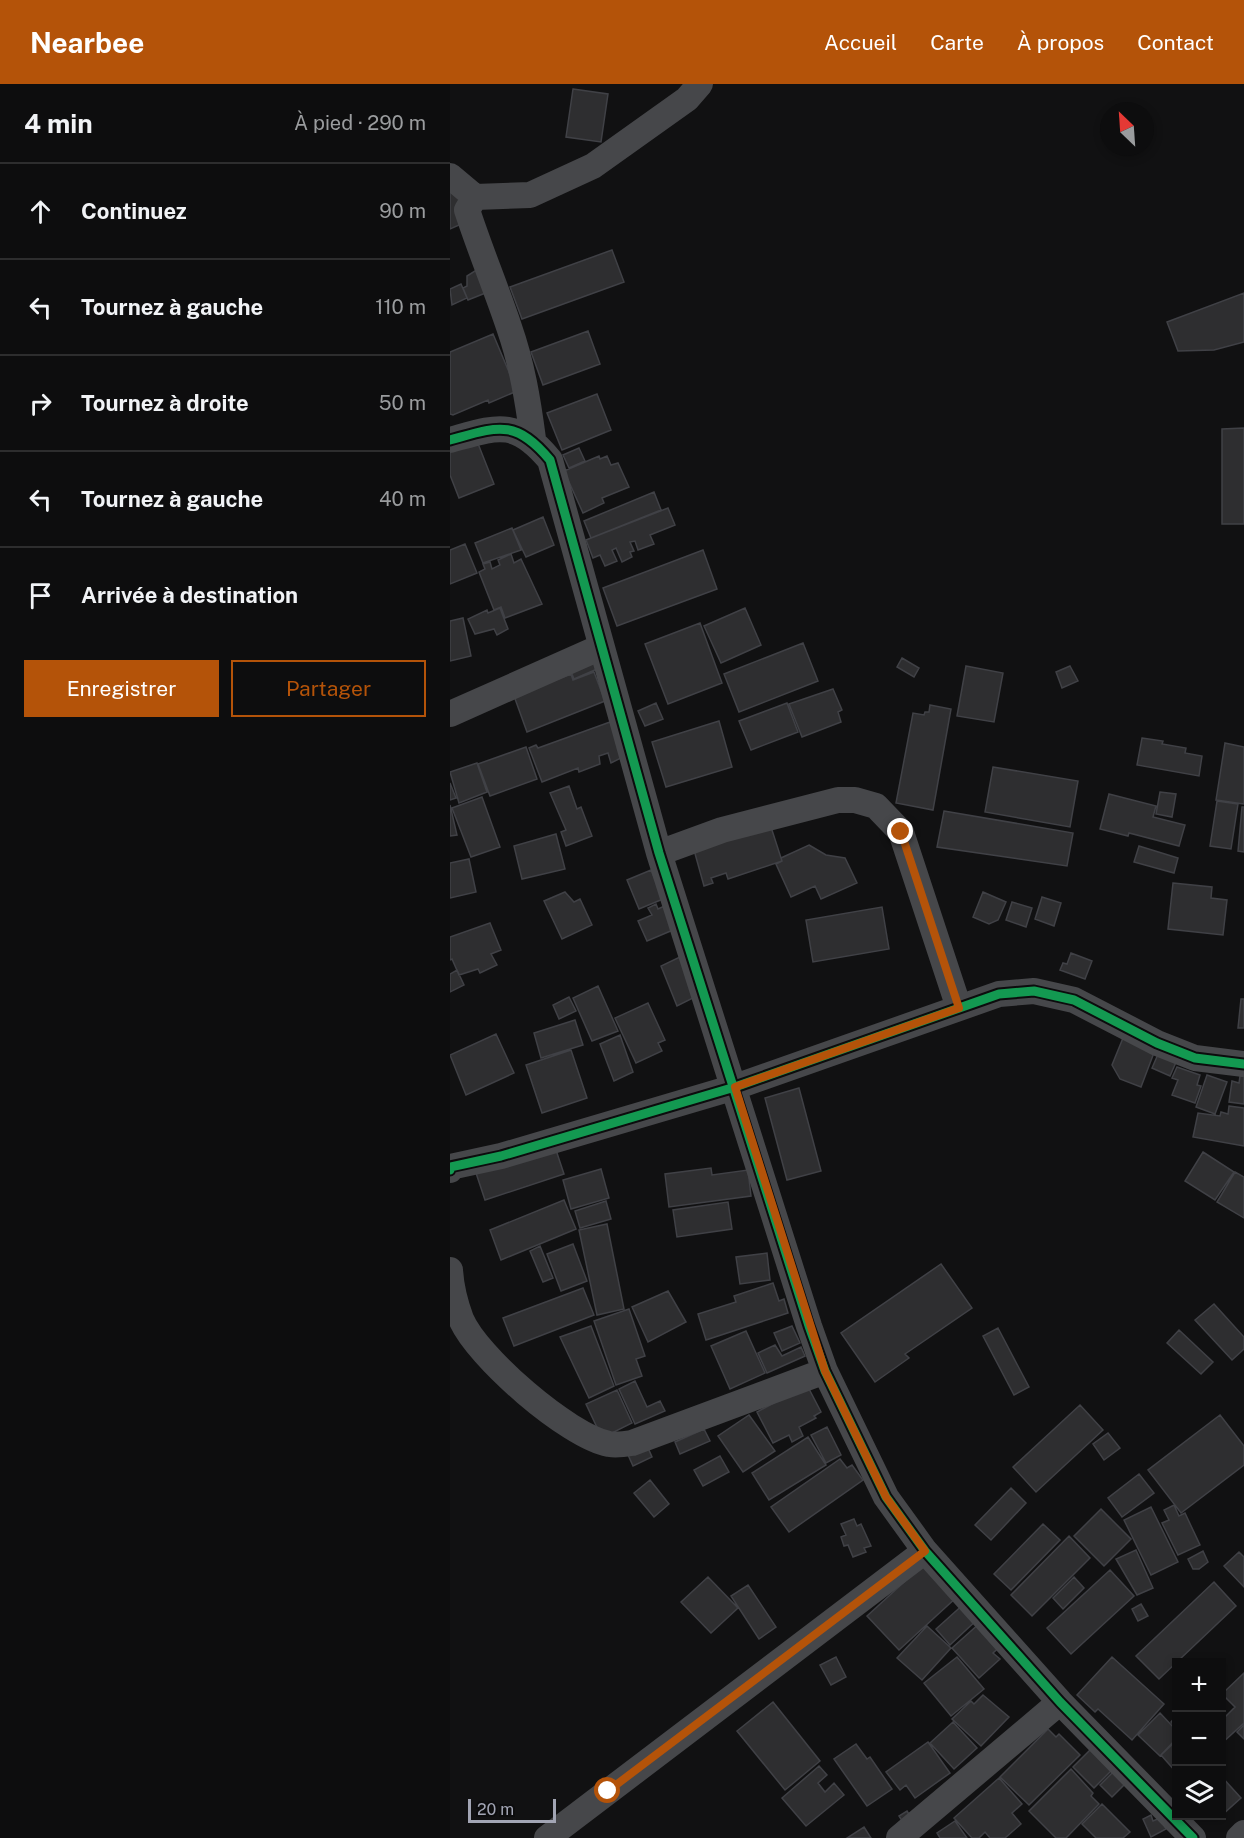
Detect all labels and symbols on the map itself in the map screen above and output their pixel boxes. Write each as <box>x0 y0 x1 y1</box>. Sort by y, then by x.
north arrow <box>1100 102 1154 156</box>
route end <box>887 818 913 844</box>
route start <box>594 1777 620 1803</box>
scale bar <box>468 1796 556 1824</box>

